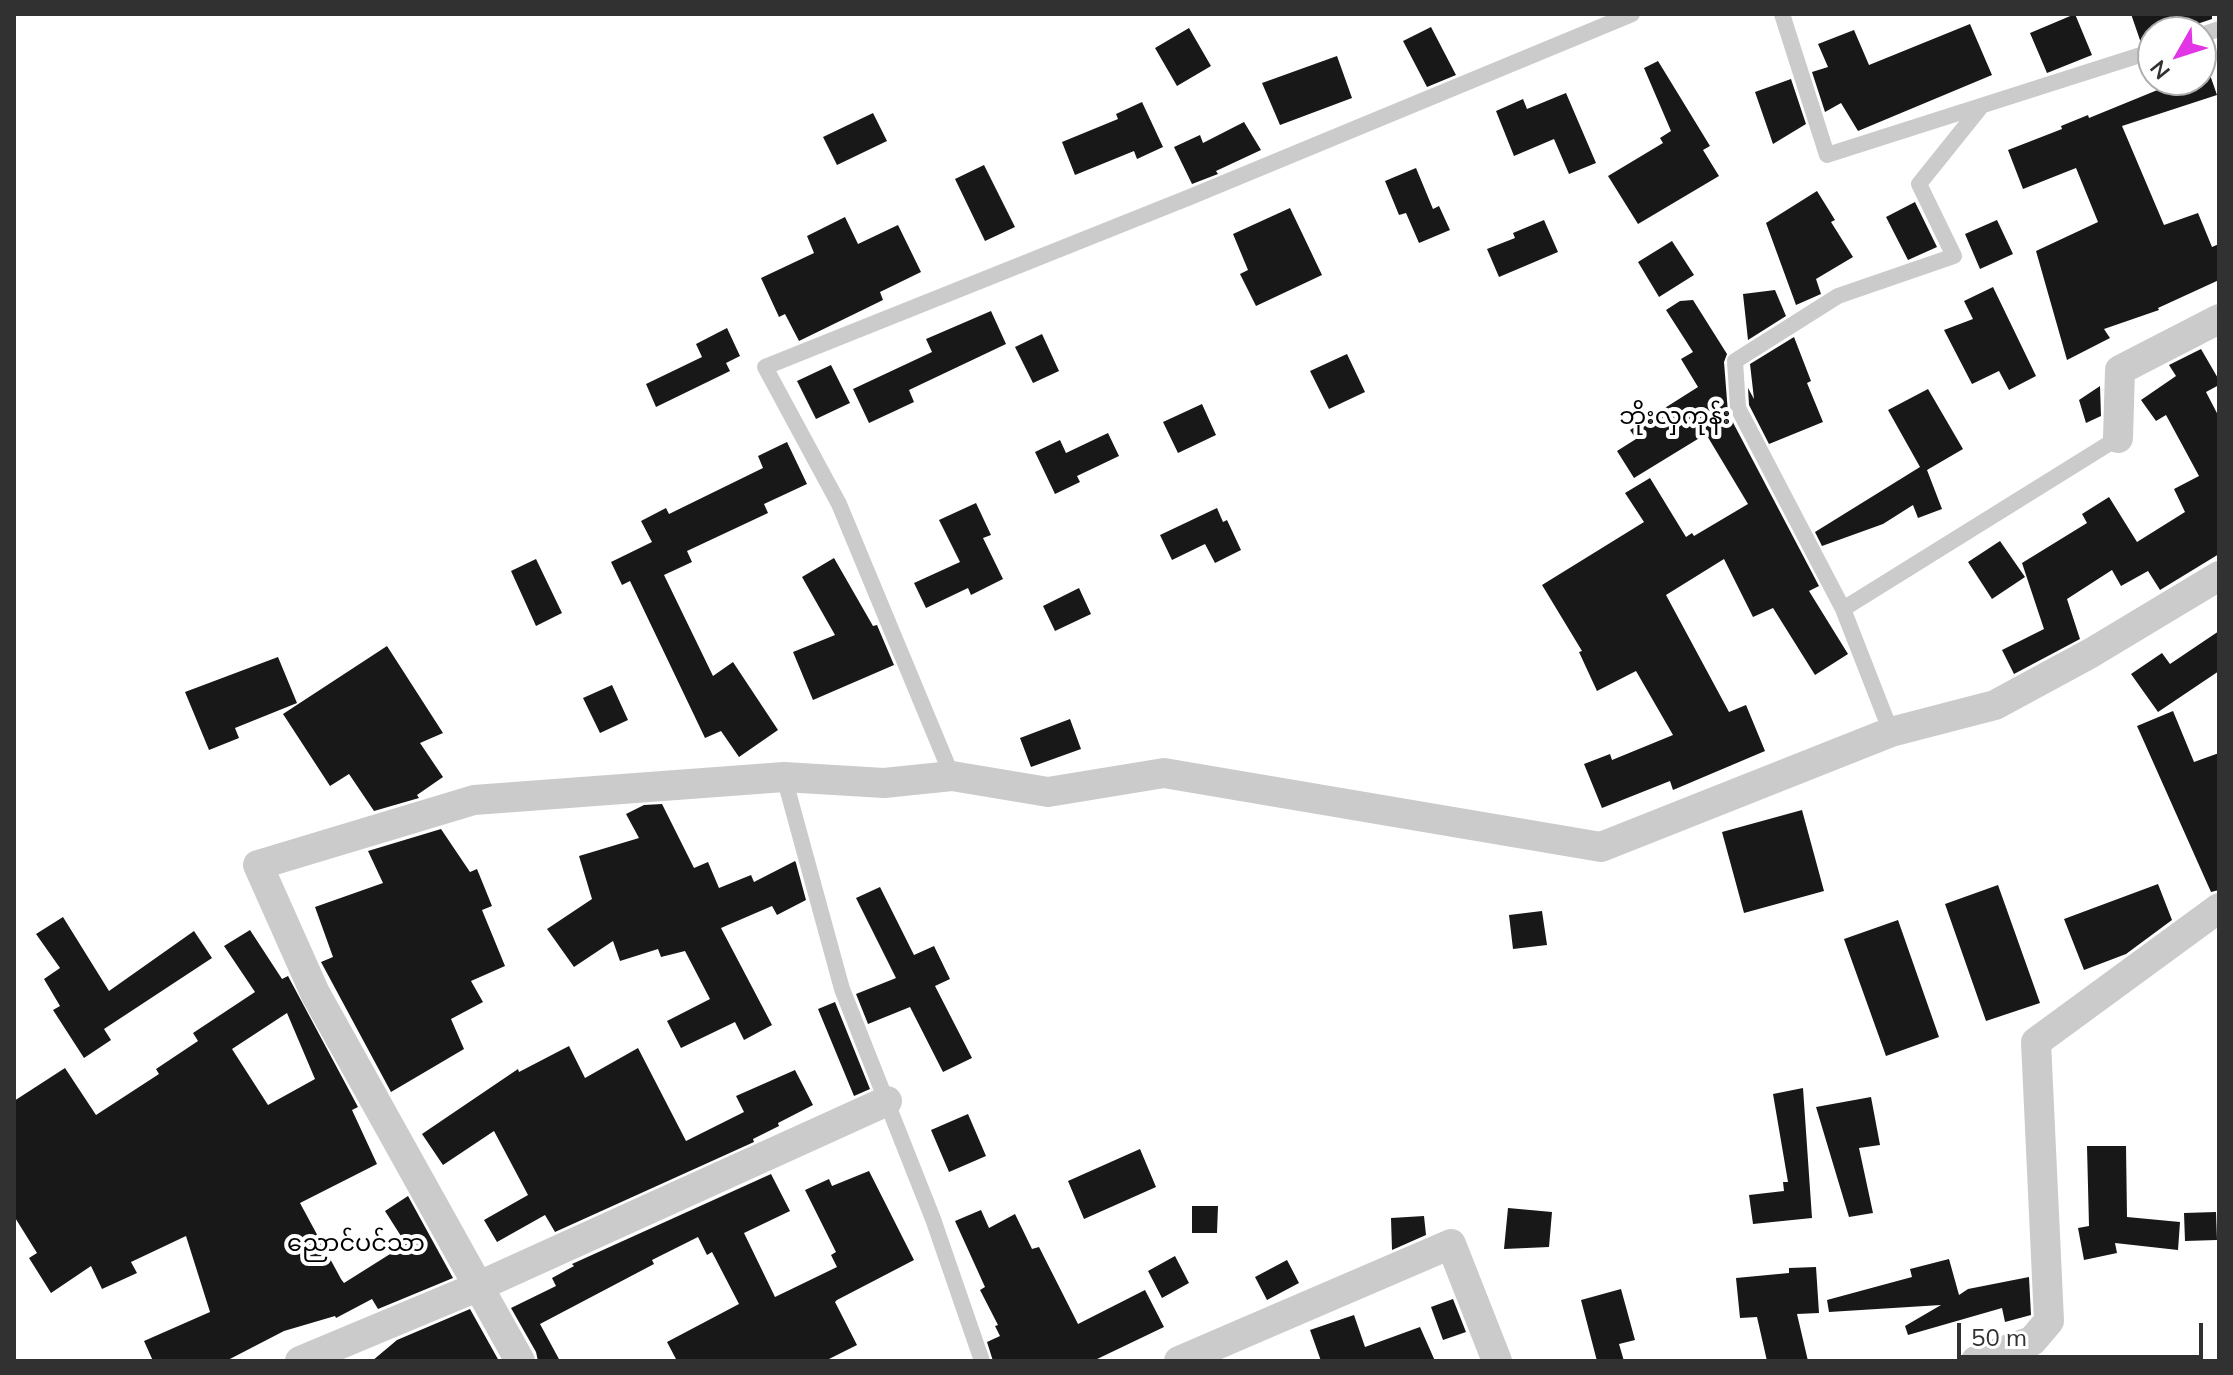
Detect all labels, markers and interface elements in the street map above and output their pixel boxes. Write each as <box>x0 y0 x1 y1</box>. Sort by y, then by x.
north arrow <box>2137 16 2217 96</box>
text: N <box>2144 55 2176 85</box>
district label: ဘိုးလှကုန်း <box>1619 403 1731 431</box>
district label: ညောင်ပင်သာ <box>287 1230 425 1258</box>
scale bar <box>1961 1307 2207 1357</box>
text: 50 m <box>1971 1322 2027 1352</box>

